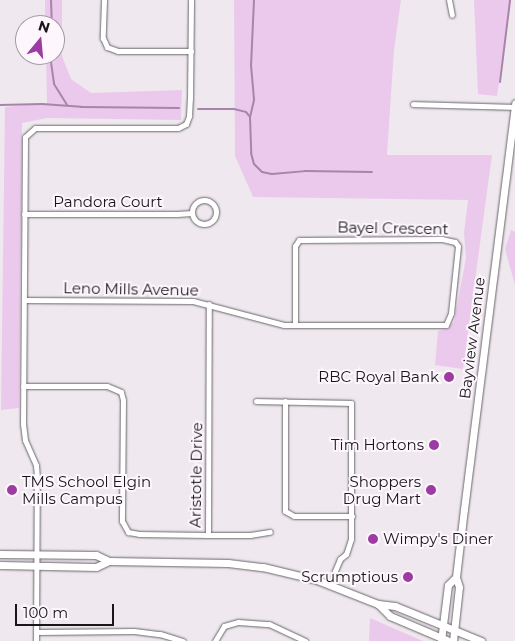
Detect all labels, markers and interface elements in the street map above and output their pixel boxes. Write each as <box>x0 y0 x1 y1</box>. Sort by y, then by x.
north arrow <box>15 15 65 65</box>
text: N <box>36 16 52 37</box>
street label: Pandora Court <box>53 193 163 211</box>
street label: Bayel Crescent <box>337 218 449 238</box>
street label: Bayview Avenue <box>456 276 488 400</box>
street label: Leno Mills Avenue <box>63 279 199 299</box>
place label: RBC Royal Bank <box>318 368 439 386</box>
marker: RBC Royal Bank <box>443 371 455 383</box>
street label: Aristotle Drive <box>186 422 206 528</box>
place label: Tim Hortons <box>331 436 424 454</box>
marker: Tim Hortons <box>428 439 440 451</box>
place label: TMS School Elgin Mills Campus <box>22 472 151 507</box>
place label: Shoppers Drug Mart <box>343 472 421 507</box>
marker: TMS School Elgin Mills Campus <box>6 484 18 496</box>
marker: Shoppers Drug Mart <box>425 484 437 496</box>
place label: Wimpy's Diner <box>383 530 493 548</box>
marker: Wimpy's Diner <box>367 533 379 545</box>
place label: Scrumptious <box>301 568 398 586</box>
marker: Scrumptious <box>402 571 414 583</box>
scale bar <box>18 594 116 626</box>
text: 100 m <box>23 603 68 622</box>

